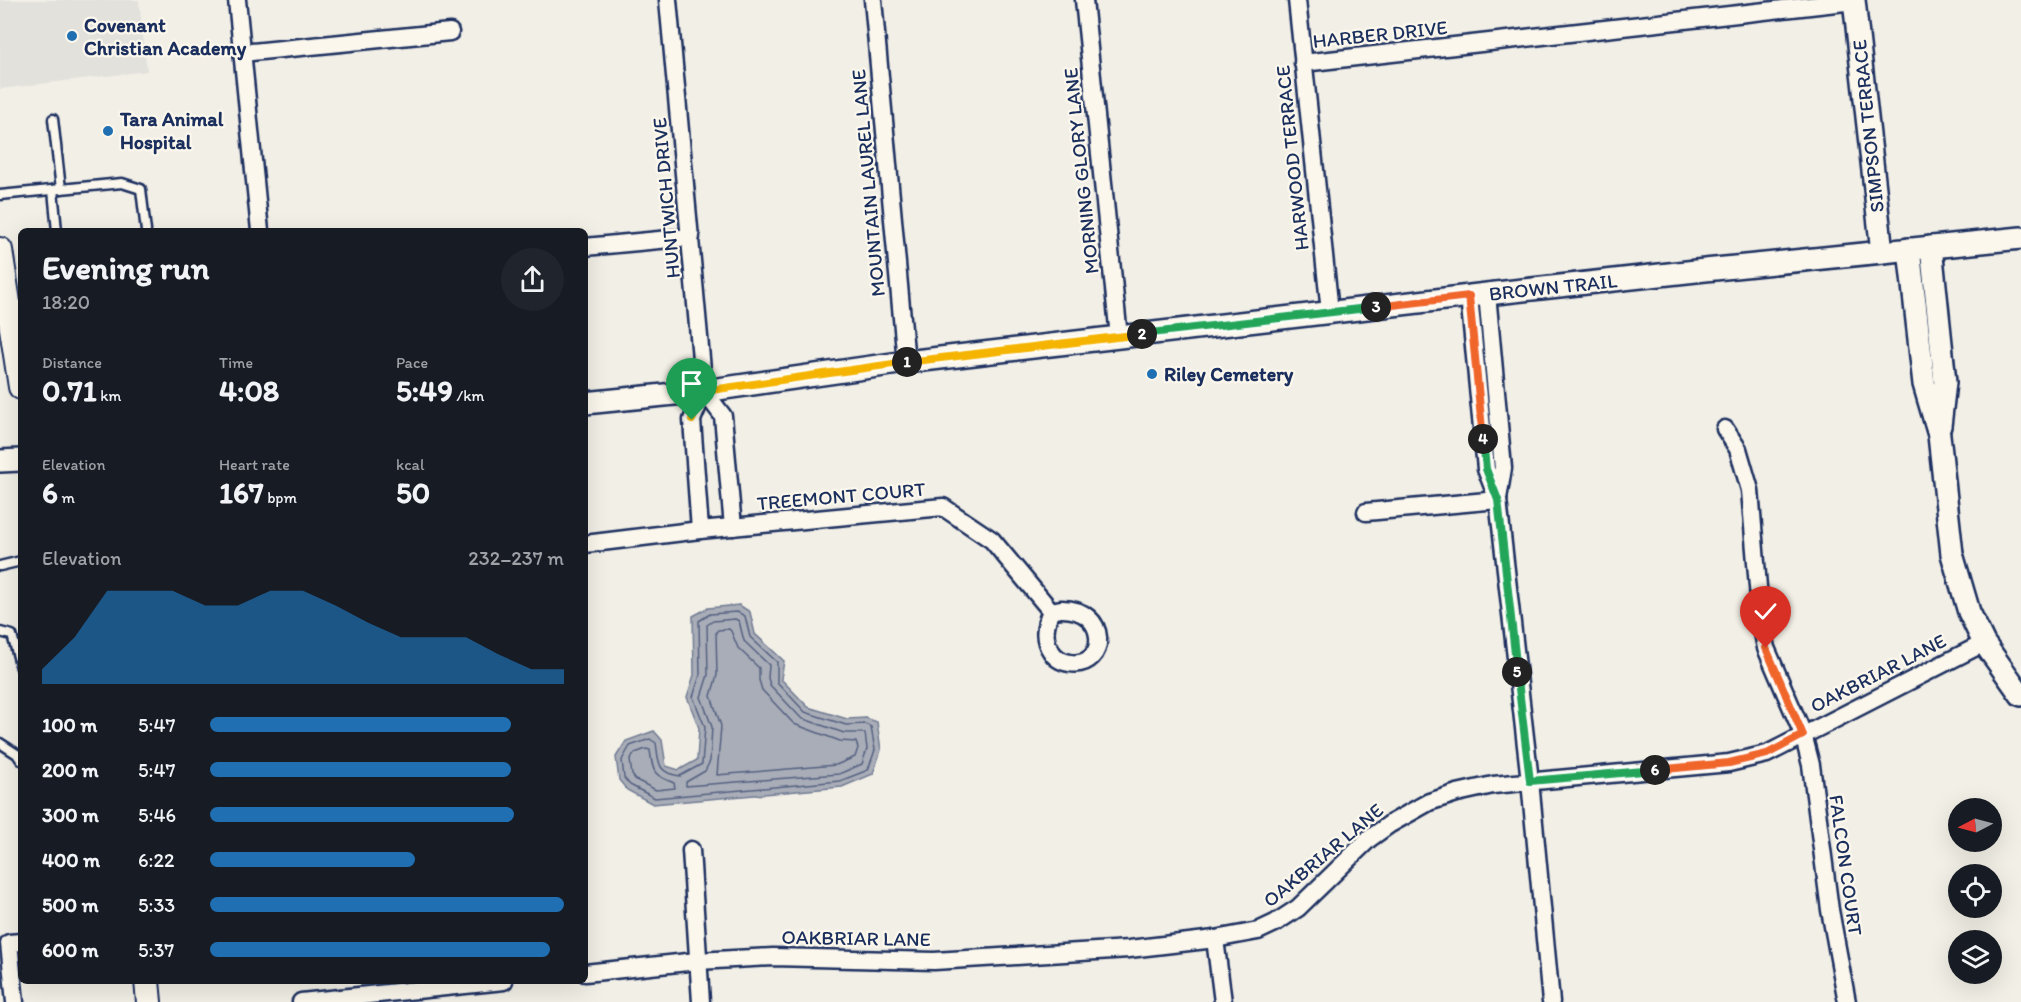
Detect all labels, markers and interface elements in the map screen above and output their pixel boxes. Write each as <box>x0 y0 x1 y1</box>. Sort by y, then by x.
place label: Covenant Christian Academy <box>84 13 247 61</box>
street label: HARBER DRIVE <box>1312 15 1448 53</box>
marker: Covenant Christian Academy <box>65 29 79 43</box>
street label: SIMPSON TERRACE <box>1847 38 1889 214</box>
street label: HARWOOD TERRACE <box>1270 64 1314 252</box>
street label: MORNING GLORY LANE <box>1058 67 1104 275</box>
street label: MOUNTAIN LAUREL LANE <box>846 68 890 298</box>
place label: Tara Animal Hospital <box>119 107 224 155</box>
street label: HUNTWICH DRIVE <box>647 117 685 279</box>
marker: Tara Animal Hospital <box>101 124 115 138</box>
text: Evening run <box>42 248 209 287</box>
button: share <box>501 248 564 311</box>
street label: BROWN TRAIL <box>1488 268 1618 306</box>
text: 18:20 <box>42 290 90 314</box>
pin: 3 <box>1361 292 1391 322</box>
text: 3 <box>1372 297 1380 316</box>
pin: 2 <box>1127 319 1157 349</box>
text: 2 <box>1138 324 1146 343</box>
pin: 1 <box>892 347 922 377</box>
text: 1 <box>903 352 911 371</box>
text: Distance <box>42 353 102 372</box>
text: Time <box>219 353 253 372</box>
text: Pace <box>396 353 428 372</box>
pin <box>666 358 717 420</box>
place label: Riley Cemetery <box>1164 362 1294 387</box>
icon: arrive <box>675 367 708 400</box>
marker: Riley Cemetery <box>1145 367 1159 381</box>
text: 0.71 <box>42 372 97 409</box>
text: 4:08 <box>219 372 279 409</box>
text: 5:49 <box>396 372 453 409</box>
text: km <box>97 386 121 405</box>
text: /km <box>453 386 484 405</box>
pin: 4 <box>1468 424 1498 454</box>
text: 4 <box>1478 429 1488 448</box>
text: Elevation <box>42 455 106 474</box>
text: Heart rate <box>219 455 290 474</box>
text: kcal <box>396 455 424 474</box>
text: 6 <box>42 474 58 511</box>
text: 167 <box>219 474 264 511</box>
text: 50 <box>396 474 430 511</box>
street label: TREEMONT COURT <box>756 477 926 515</box>
text: m <box>58 488 75 507</box>
text: bpm <box>264 488 297 507</box>
text: Elevation <box>42 546 121 570</box>
text: 232–237 m <box>468 546 564 570</box>
pin <box>1740 586 1791 648</box>
icon: check <box>1749 595 1782 628</box>
street label: OAKBRIAR LANE <box>1806 628 1950 718</box>
pin: 5 <box>1502 657 1532 687</box>
text: 5 <box>1513 662 1521 681</box>
text: 100 m <box>42 713 97 737</box>
text: 5:47 <box>138 713 175 737</box>
pin: 6 <box>1640 755 1670 785</box>
text: 200 m <box>42 758 98 782</box>
text: 5:47 <box>138 758 175 782</box>
text: 6 <box>1651 760 1659 779</box>
street label: FALCON COURT <box>1824 793 1868 937</box>
street label: OAKBRIAR LANE <box>1258 798 1388 912</box>
north arrow <box>1948 798 2002 852</box>
map controls <box>1948 798 2002 984</box>
text: 300 m <box>42 803 99 827</box>
text: 5:46 <box>138 803 176 827</box>
text: 400 m <box>42 848 100 872</box>
text: 6:22 <box>138 848 175 872</box>
button: locate <box>1948 864 2002 918</box>
text: 500 m <box>42 893 98 917</box>
text: 5:33 <box>138 893 175 917</box>
street label: OAKBRIAR LANE <box>781 925 931 951</box>
button: layers <box>1948 930 2002 984</box>
text: 600 m <box>42 938 99 962</box>
text: 5:37 <box>138 938 174 962</box>

